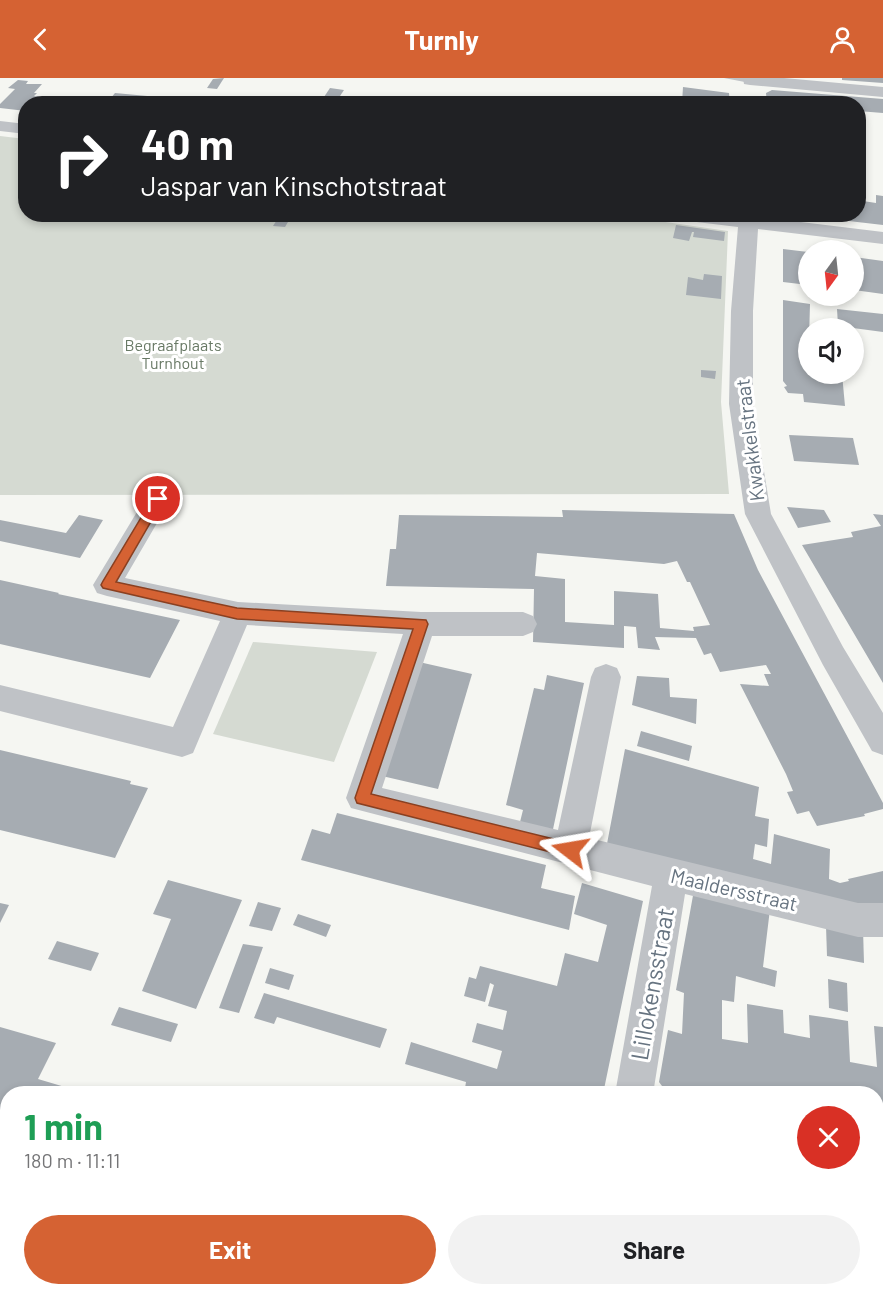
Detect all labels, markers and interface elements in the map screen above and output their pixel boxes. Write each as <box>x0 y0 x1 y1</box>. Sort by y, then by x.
icon: back <box>24 23 57 56</box>
text: Turnly <box>404 23 479 55</box>
icon: person <box>826 23 859 56</box>
text: 40 m <box>141 118 234 168</box>
icon: right <box>42 120 120 198</box>
text: Jaspar van Kinschotstraat <box>141 169 447 201</box>
north arrow <box>798 240 864 306</box>
map controls <box>798 240 864 384</box>
button: sound <box>798 318 864 384</box>
park label: Begraafplaats Turnhout <box>124 335 222 372</box>
street label: Kwakkelstraat <box>730 378 768 503</box>
pin <box>132 473 183 524</box>
icon: arrive <box>141 482 174 515</box>
position arrow <box>538 818 602 882</box>
street label: Maaldersstraat <box>669 863 800 915</box>
street label: Lillokensstraat <box>624 905 679 1062</box>
text: 1 min <box>24 1104 103 1147</box>
button: close <box>797 1106 860 1169</box>
text: 180 m · 11:11 <box>24 1148 120 1172</box>
button: Exit <box>24 1215 436 1284</box>
button: Share <box>448 1215 860 1284</box>

